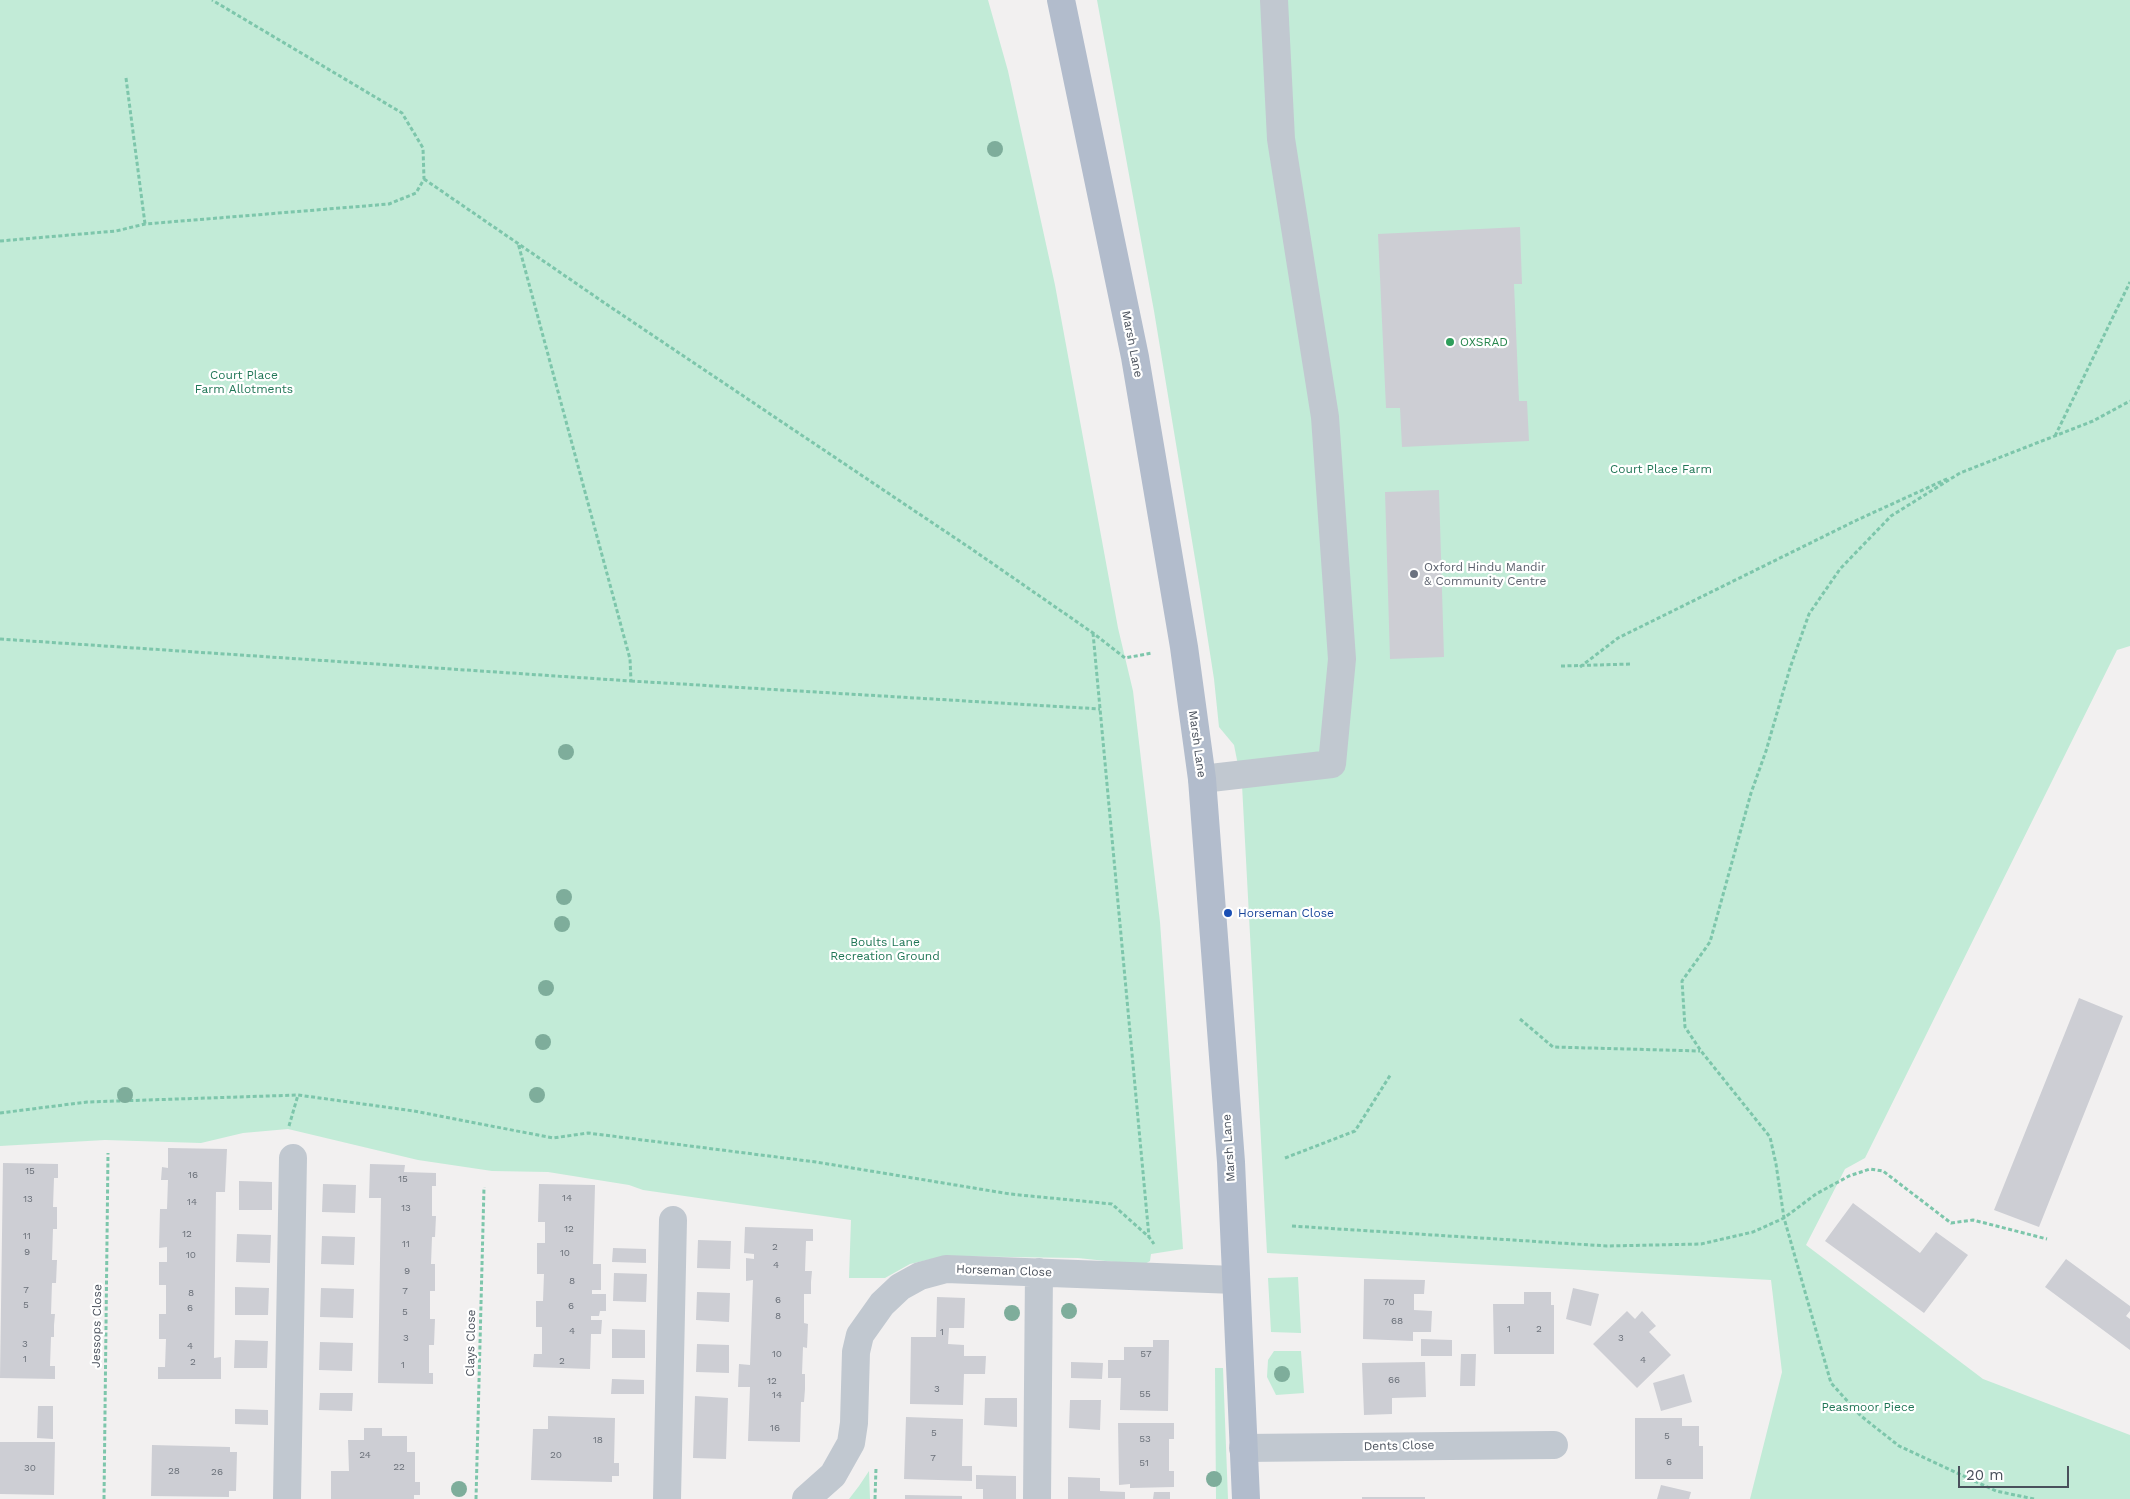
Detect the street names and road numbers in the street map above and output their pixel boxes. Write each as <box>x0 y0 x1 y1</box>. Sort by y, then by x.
street label: Marsh Lane <box>1118 309 1146 379</box>
street label: Marsh Lane <box>1185 709 1209 779</box>
street label: Marsh Lane <box>1219 1114 1239 1182</box>
street label: Horseman Close <box>956 1262 1052 1280</box>
street label: Jessops Close <box>89 1284 105 1368</box>
street label: Clays Close <box>463 1309 479 1377</box>
street label: Dents Close <box>1364 1438 1434 1454</box>

